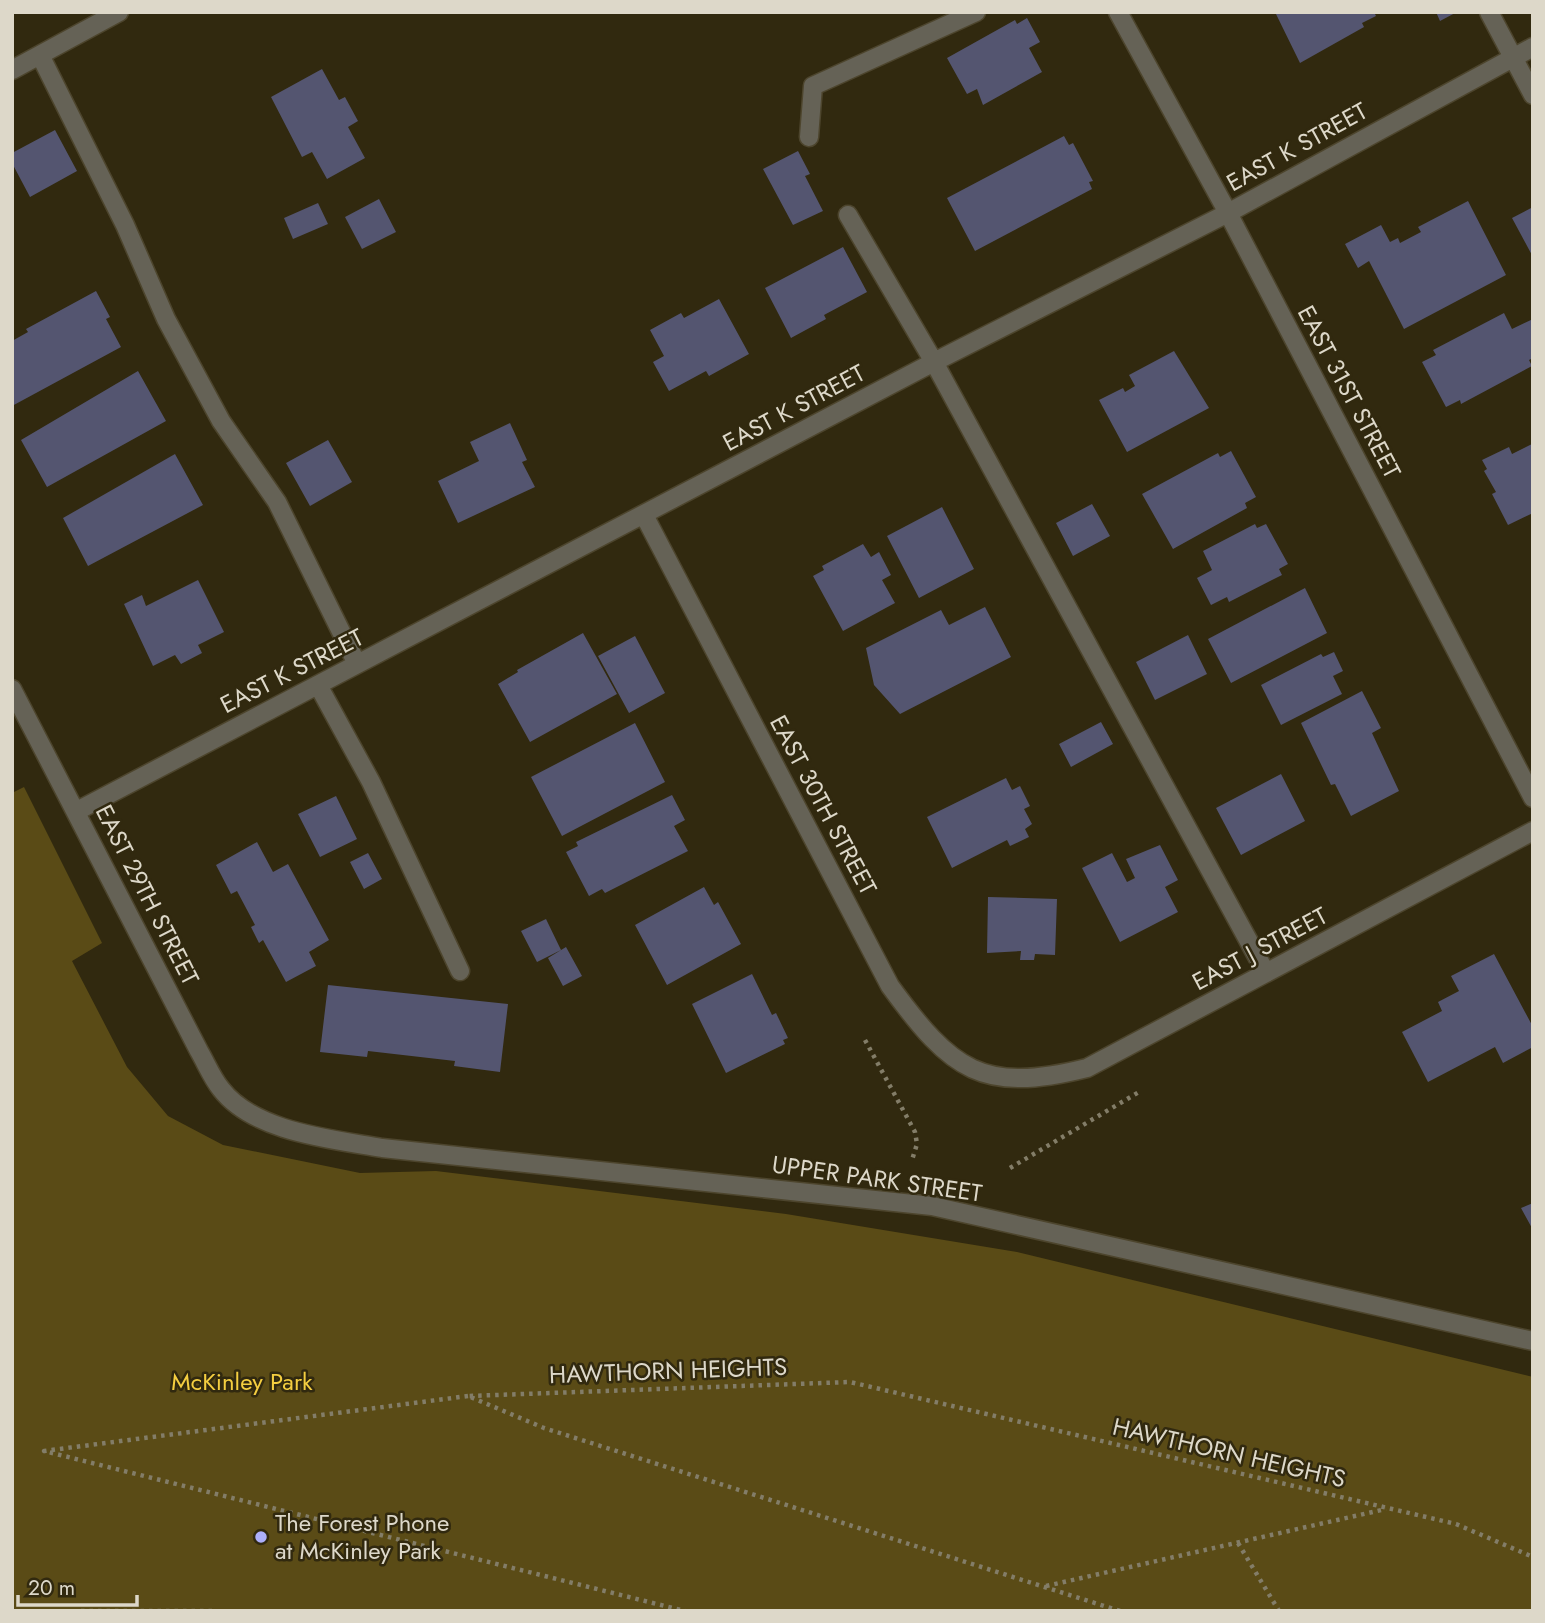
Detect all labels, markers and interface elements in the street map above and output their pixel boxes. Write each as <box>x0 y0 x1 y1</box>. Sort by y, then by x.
street label: EAST K STREET <box>1220 93 1374 200</box>
street label: EAST 31ST STREET <box>1289 299 1410 484</box>
street label: EAST K STREET <box>716 355 871 460</box>
street label: EAST K STREET <box>214 619 369 722</box>
street label: EAST 30TH STREET <box>761 709 886 901</box>
street label: EAST 29TH STREET <box>87 799 208 991</box>
street label: EAST J STREET <box>1186 898 1334 999</box>
street label: UPPER PARK STREET <box>770 1146 984 1211</box>
street label: HAWTHORN HEIGHTS <box>548 1349 788 1392</box>
park label: McKinley Park <box>171 1364 313 1399</box>
street label: HAWTHORN HEIGHTS <box>1109 1409 1349 1496</box>
place label: The Forest Phone at McKinley Park <box>275 1505 449 1568</box>
marker: The Forest Phone at McKinley Park <box>253 1529 269 1545</box>
scale bar <box>18 1564 136 1608</box>
text: 20 m <box>28 1573 75 1603</box>

